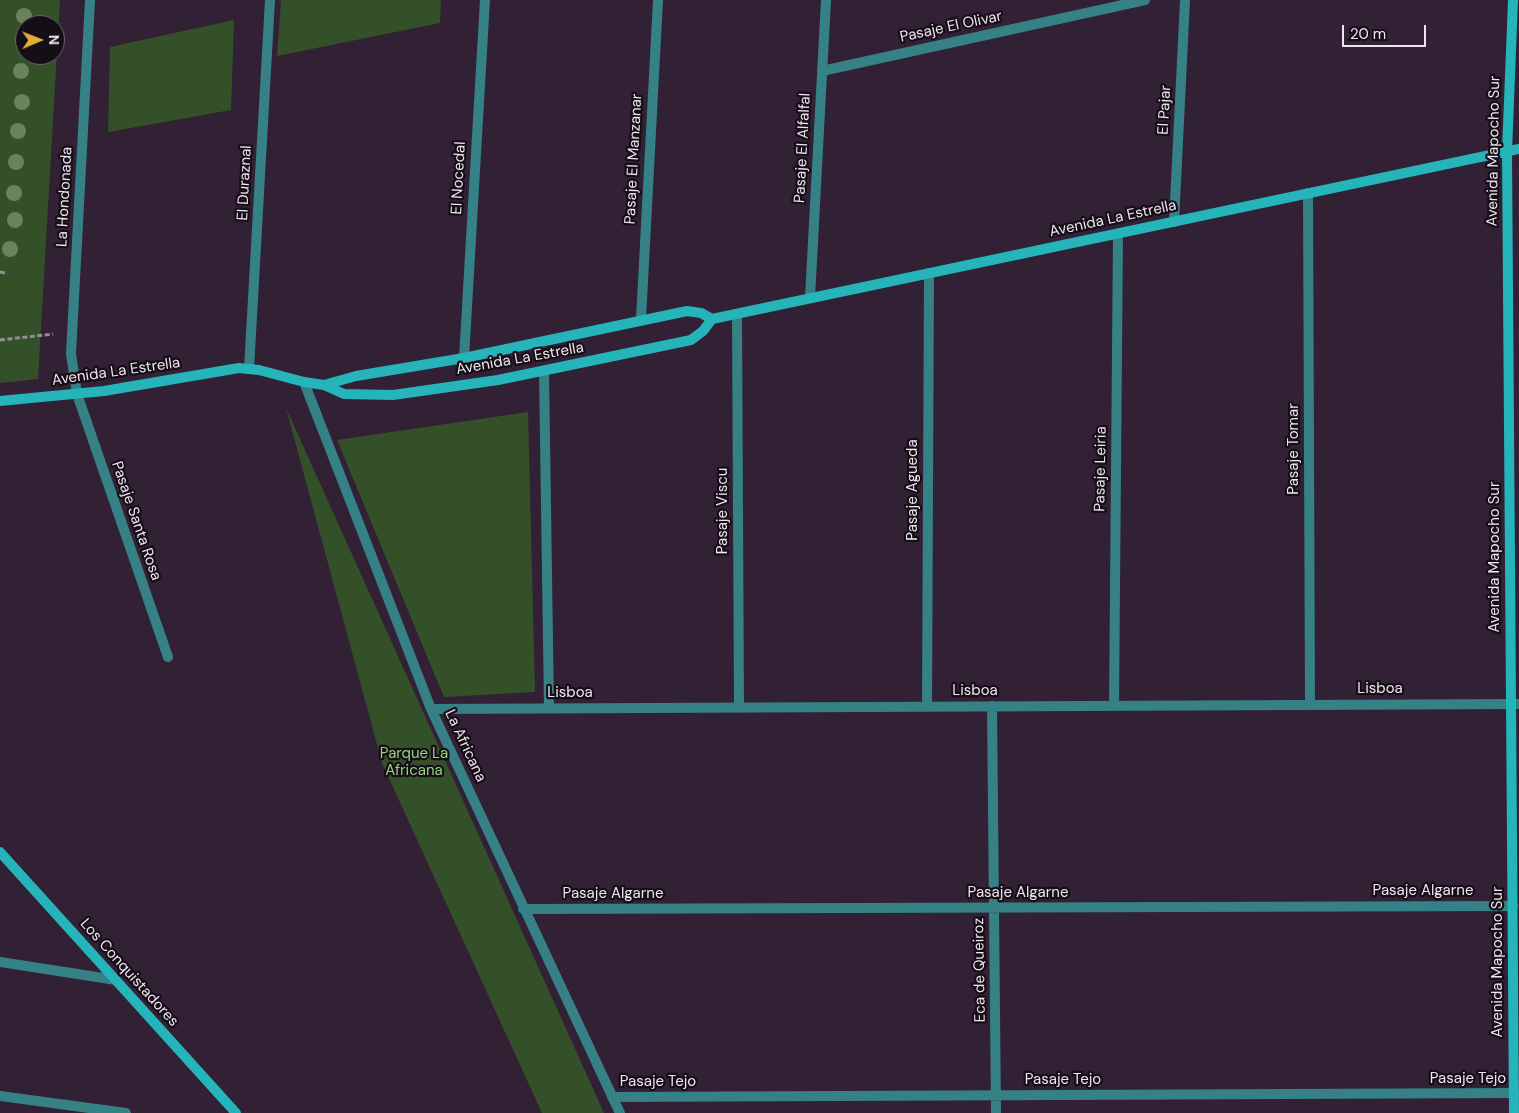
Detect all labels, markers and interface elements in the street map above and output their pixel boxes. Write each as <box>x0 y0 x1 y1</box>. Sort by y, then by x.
street label: Pasaje El Olivar <box>898 7 1004 47</box>
north arrow <box>15 15 65 65</box>
scale bar <box>1344 15 1428 47</box>
text: 20 m <box>1350 24 1386 44</box>
text: N <box>45 34 63 45</box>
street label: Avenida Mapocho Sur <box>1484 75 1504 227</box>
street label: El Pajar <box>1155 85 1175 135</box>
street label: Pasaje El Manzanar <box>622 93 646 225</box>
street label: Pasaje El Alfalfal <box>791 93 815 203</box>
street label: El Nocedal <box>448 141 470 215</box>
street label: El Duraznal <box>234 145 256 221</box>
street label: La Hondonada <box>53 146 77 248</box>
street label: Avenida La Estrella <box>1048 197 1178 241</box>
street label: Avenida La Estrella <box>455 339 585 379</box>
street label: Avenida La Estrella <box>51 354 181 390</box>
street label: Pasaje Tomar <box>1285 403 1303 495</box>
street label: Pasaje Leiria <box>1091 426 1111 512</box>
street label: Pasaje Agueda <box>904 439 922 541</box>
street label: Pasaje Santa Rosa <box>107 459 165 583</box>
street label: Pasaje Viscu <box>714 468 732 554</box>
street label: Avenida Mapocho Sur <box>1486 481 1504 633</box>
street label: Lisboa <box>1357 680 1403 698</box>
street label: Lisboa <box>952 682 998 700</box>
street label: Lisboa <box>547 684 593 702</box>
street label: La Africana <box>440 707 490 785</box>
park label: Parque La Africana <box>380 745 448 780</box>
street label: Pasaje Algarne <box>1373 882 1473 900</box>
street label: Pasaje Algarne <box>968 884 1068 902</box>
street label: Pasaje Algarne <box>563 885 663 903</box>
street label: Avenida Mapocho Sur <box>1489 886 1507 1038</box>
street label: Los Conquistadores <box>76 915 182 1031</box>
street label: Eca de Queiroz <box>970 918 990 1022</box>
street label: Pasaje Tejo <box>1430 1070 1506 1088</box>
street label: Pasaje Tejo <box>1025 1071 1101 1089</box>
street label: Pasaje Tejo <box>620 1073 696 1091</box>

